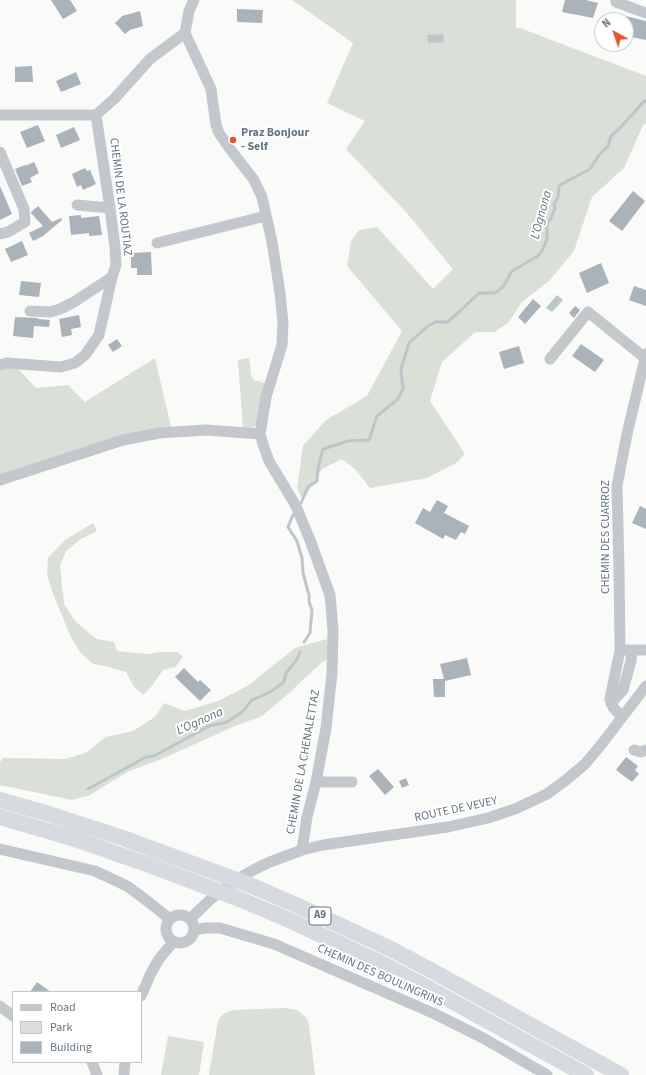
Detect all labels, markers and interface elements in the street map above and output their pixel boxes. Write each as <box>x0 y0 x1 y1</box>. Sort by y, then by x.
north arrow <box>594 12 634 52</box>
text: N <box>599 15 614 31</box>
place label: Praz Bonjour - Self <box>241 126 309 154</box>
marker: Praz Bonjour - Self <box>228 135 238 145</box>
street label: CHEMIN DE LA ROUTIAZ <box>106 137 134 257</box>
water label: L'Ognona <box>528 189 556 241</box>
street label: CHEMIN DES CUARROZ <box>599 480 613 594</box>
street label: CHEMIN DE LA CHENALETTAZ <box>284 689 324 835</box>
water label: L'Ognona <box>174 705 226 739</box>
street label: ROUTE DE VEVEY <box>413 794 499 826</box>
road number: A9 <box>309 907 331 925</box>
street label: CHEMIN DES BOULINGRINS <box>315 942 445 1010</box>
legend <box>12 991 142 1063</box>
text: Road <box>50 999 76 1016</box>
text: Park <box>50 1019 72 1036</box>
text: Building <box>50 1039 92 1056</box>

